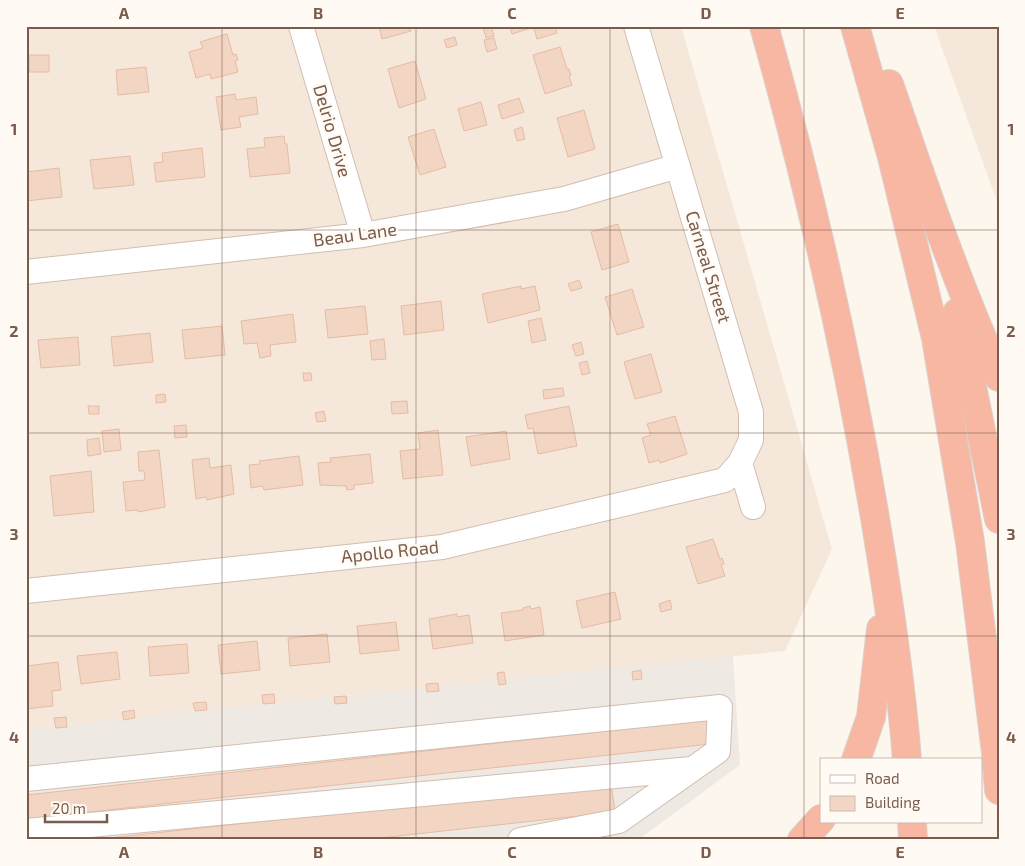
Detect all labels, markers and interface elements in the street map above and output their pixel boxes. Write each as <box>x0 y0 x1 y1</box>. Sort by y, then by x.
text: A <box>119 3 130 22</box>
text: B <box>313 3 323 22</box>
text: C <box>507 3 517 22</box>
text: D <box>701 3 712 22</box>
text: E <box>895 3 905 22</box>
street label: Delrio Drive <box>309 82 357 180</box>
text: 1 <box>11 119 17 138</box>
text: 1 <box>1008 119 1014 138</box>
street label: Carneal Street <box>681 208 737 326</box>
street label: Beau Lane <box>312 217 398 251</box>
text: 2 <box>9 321 19 340</box>
text: 2 <box>1006 321 1016 340</box>
text: 3 <box>9 524 19 543</box>
text: 3 <box>1006 524 1016 543</box>
street label: Apollo Road <box>340 535 440 567</box>
text: 4 <box>9 727 19 746</box>
text: 4 <box>1006 727 1016 746</box>
legend <box>820 758 982 824</box>
text: Road <box>865 769 900 787</box>
scale bar <box>45 791 108 823</box>
text: Building <box>865 793 921 811</box>
text: 20 m <box>52 799 86 817</box>
text: A <box>119 842 130 861</box>
text: B <box>313 842 323 861</box>
text: C <box>507 842 517 861</box>
text: D <box>701 842 712 861</box>
text: E <box>895 842 905 861</box>

